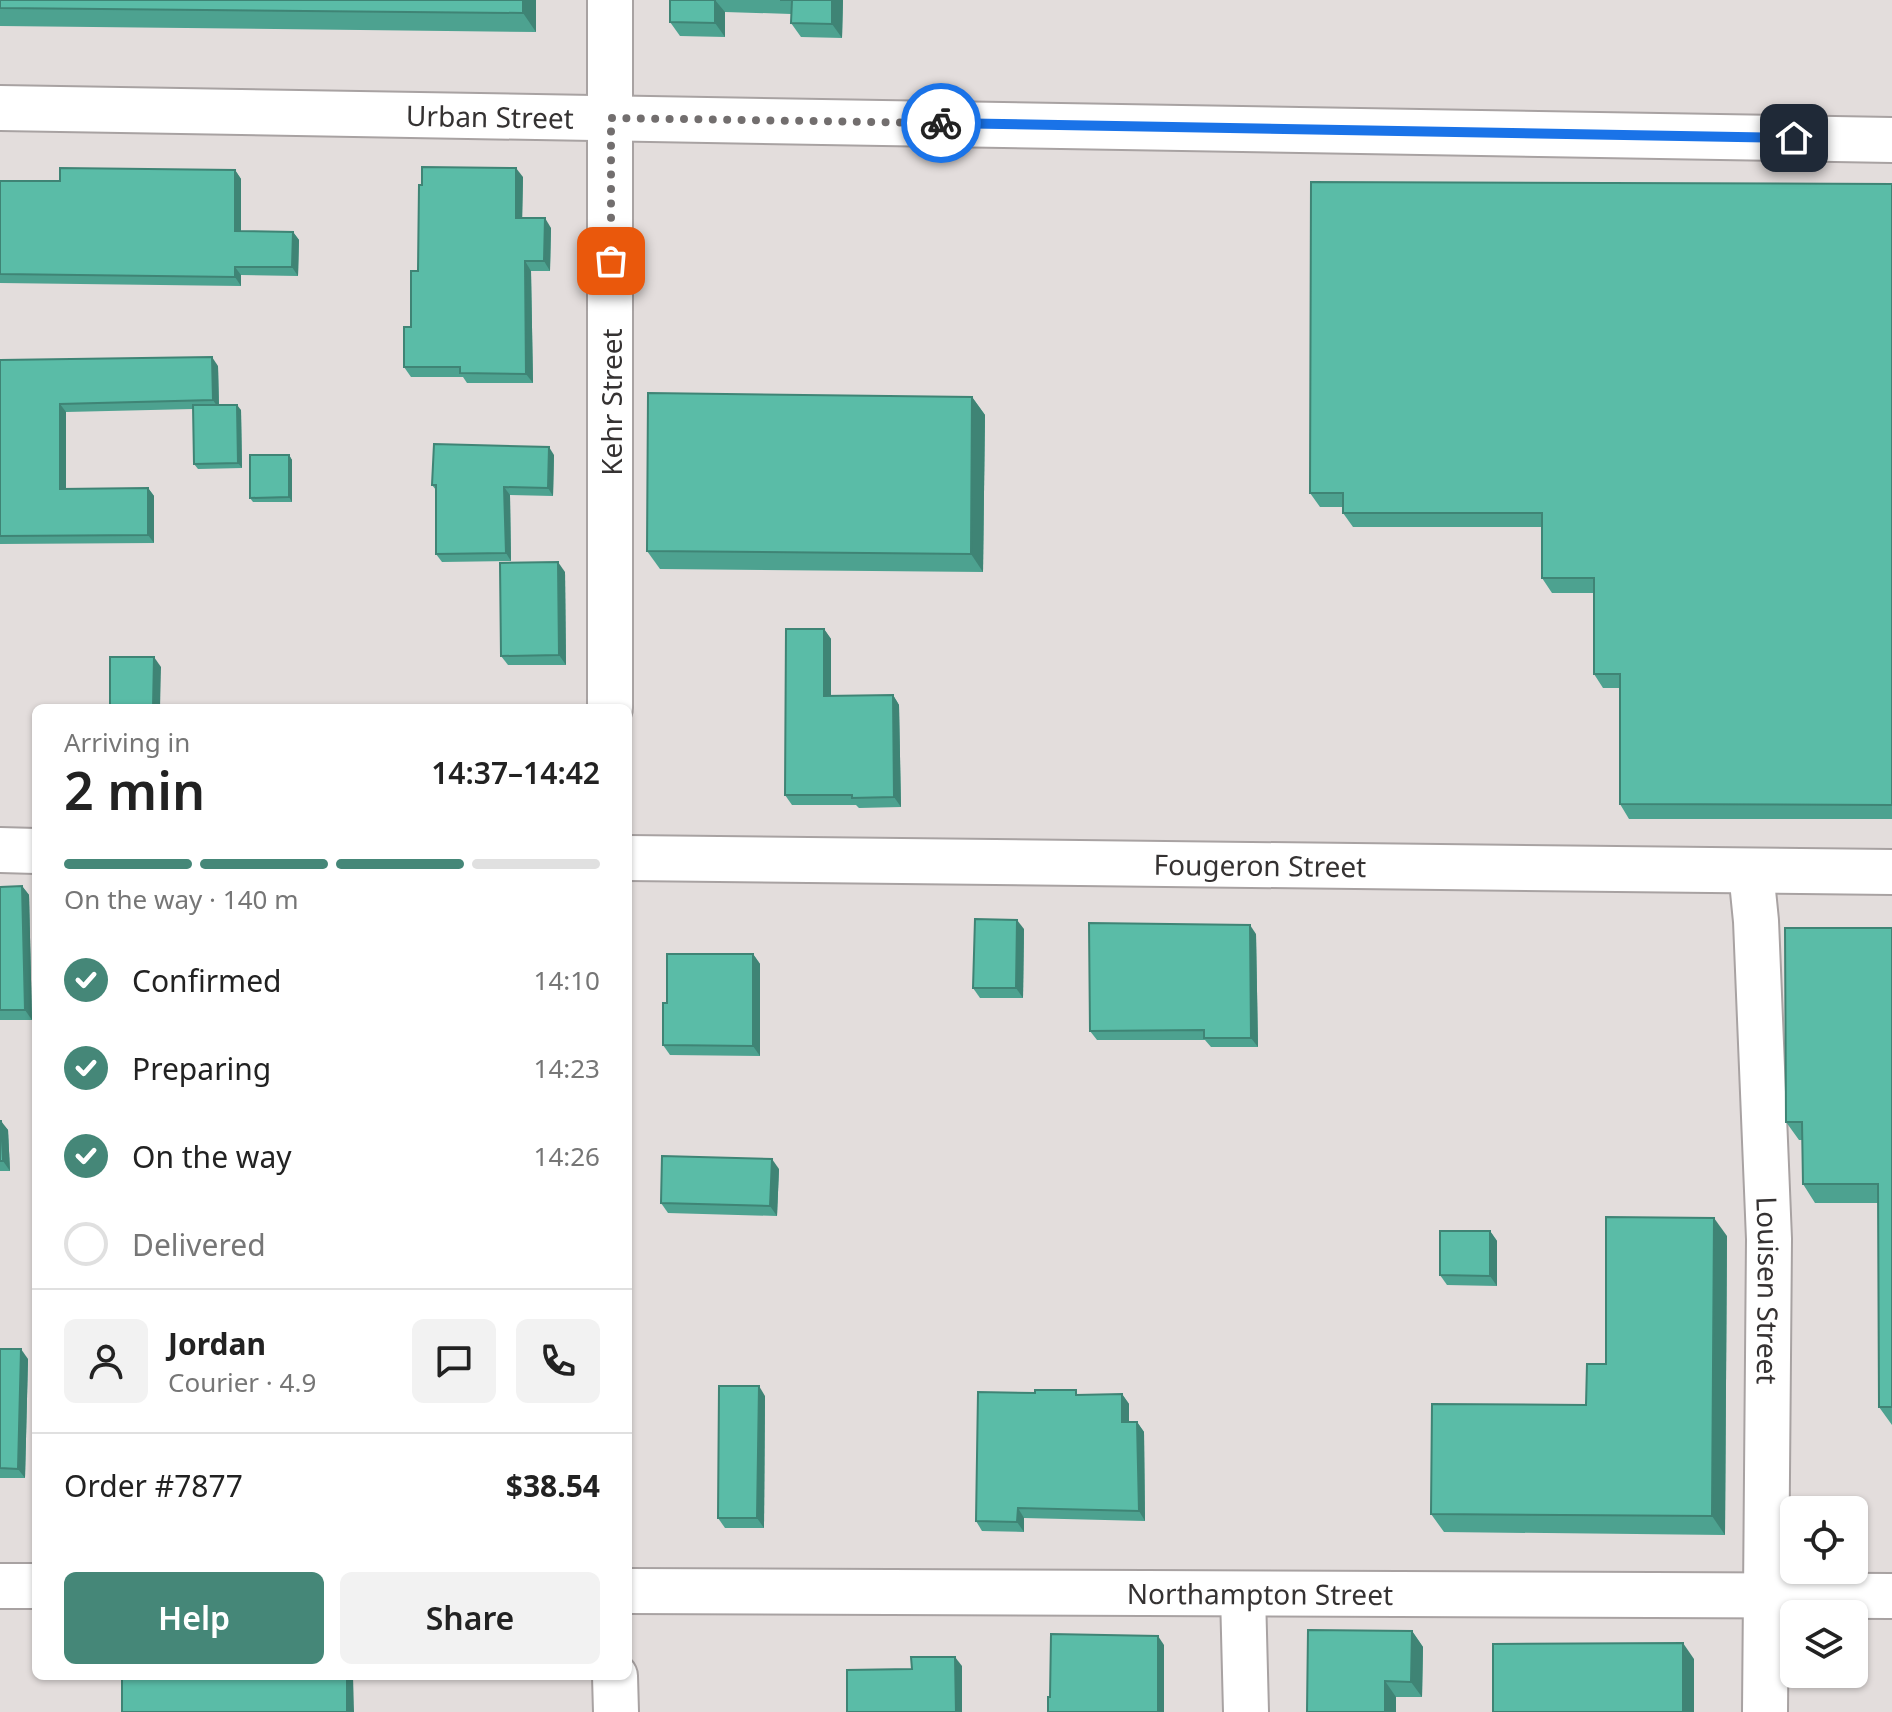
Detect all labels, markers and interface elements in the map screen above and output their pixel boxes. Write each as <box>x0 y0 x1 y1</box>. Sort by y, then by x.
courier <box>901 83 981 163</box>
street label: Urban Street <box>406 96 574 137</box>
icon: bike <box>919 101 963 145</box>
pin <box>1760 104 1828 172</box>
icon: home <box>1772 116 1816 160</box>
pin <box>577 227 645 295</box>
icon: bag <box>589 239 633 283</box>
street label: Kehr Street <box>592 328 630 476</box>
text: Arriving in <box>64 724 190 760</box>
text: 14:37–14:42 <box>431 752 600 793</box>
text: 2 min <box>64 754 205 825</box>
street label: Fougeron Street <box>1153 845 1366 885</box>
text: On the way · 140 m <box>64 881 298 917</box>
icon: check <box>64 958 108 1002</box>
text: Confirmed <box>132 960 282 1001</box>
text: 14:10 <box>534 962 600 998</box>
icon: check <box>64 1046 108 1090</box>
text: Preparing <box>132 1048 271 1089</box>
text: 14:23 <box>534 1050 600 1086</box>
icon: check <box>64 1134 108 1178</box>
text: On the way <box>132 1136 292 1177</box>
text: 14:26 <box>534 1138 600 1174</box>
street label: Louisen Street <box>1748 1196 1788 1385</box>
text: Delivered <box>132 1224 266 1265</box>
button: person <box>64 1319 148 1403</box>
button: chat <box>412 1319 496 1403</box>
button: phone <box>516 1319 600 1403</box>
text: Jordan <box>168 1323 266 1364</box>
text: Courier · 4.9 <box>168 1364 316 1400</box>
text: Order #7877 <box>64 1465 243 1506</box>
text: $38.54 <box>506 1465 600 1506</box>
map controls <box>1780 1496 1868 1688</box>
button: locate <box>1780 1496 1868 1584</box>
button: Help <box>64 1572 324 1664</box>
button: Share <box>340 1572 600 1664</box>
street label: Northampton Street <box>1127 1574 1393 1613</box>
button: layers <box>1780 1600 1868 1688</box>

